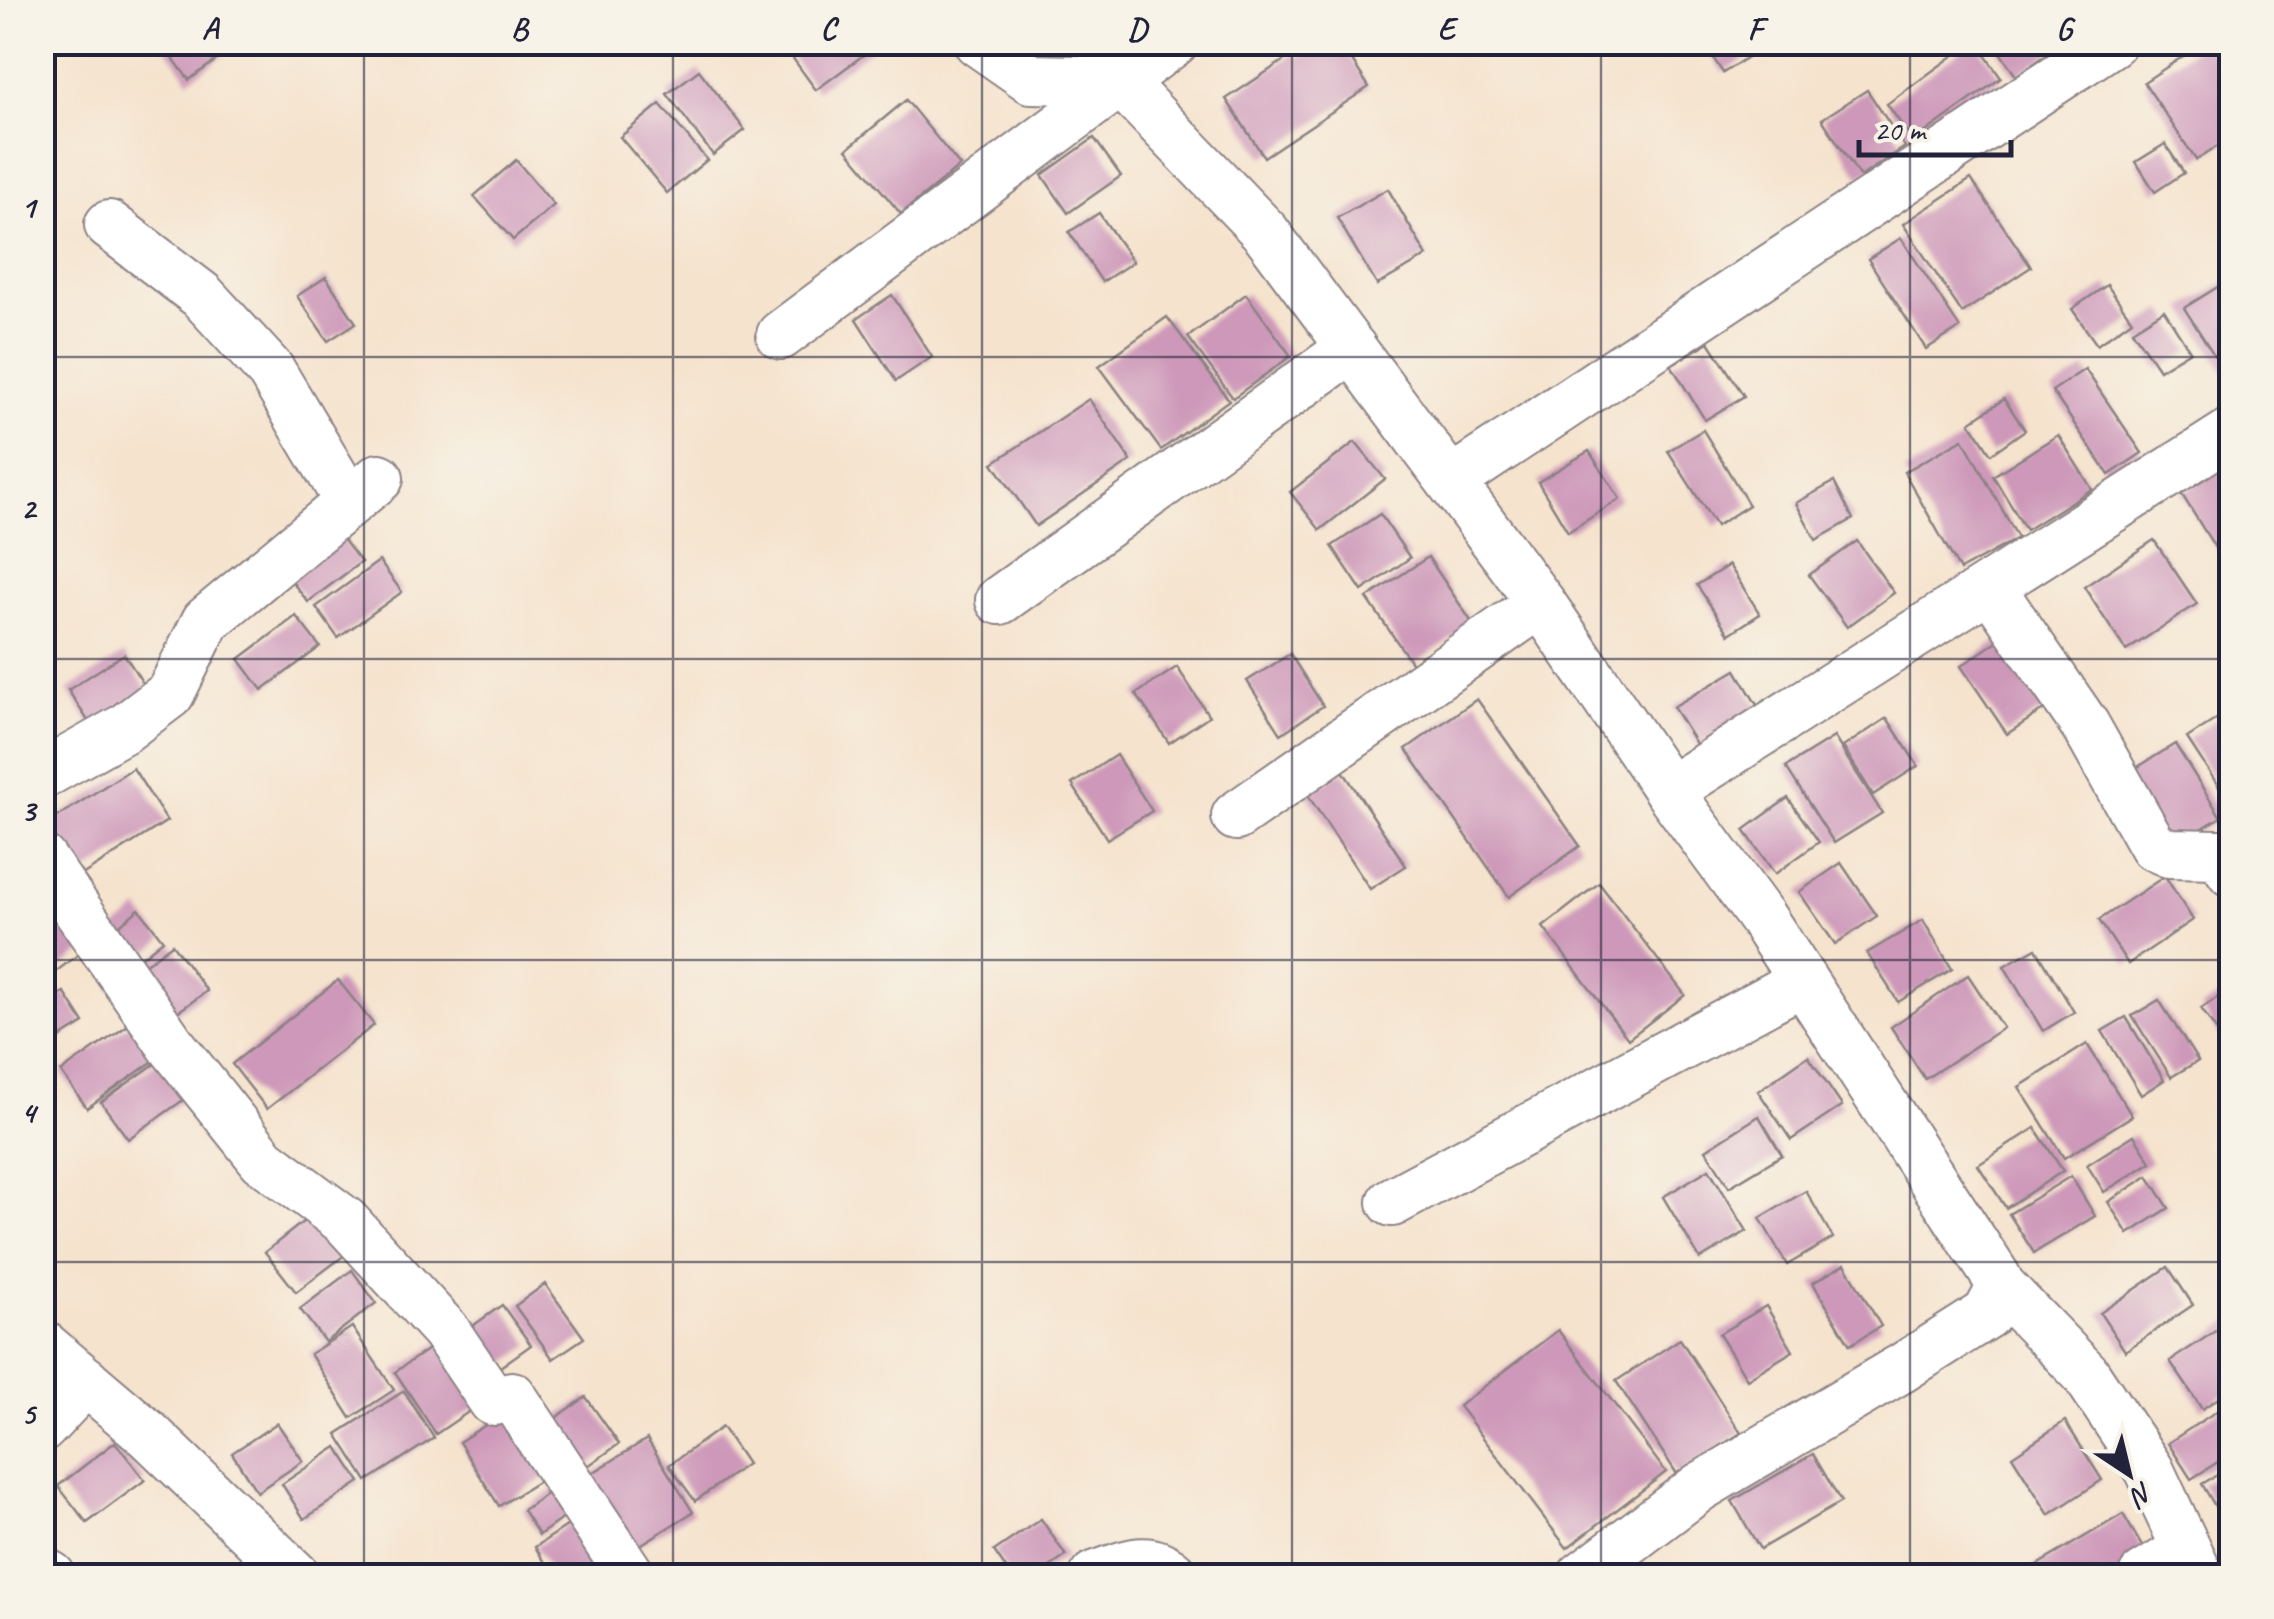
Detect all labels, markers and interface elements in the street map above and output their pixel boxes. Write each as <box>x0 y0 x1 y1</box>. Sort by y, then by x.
text: A <box>202 8 221 49</box>
text: B <box>511 8 530 49</box>
text: C <box>820 8 840 49</box>
text: D <box>1128 8 1150 49</box>
text: E <box>1437 8 1459 49</box>
text: F <box>1748 8 1770 49</box>
text: G <box>2056 8 2076 49</box>
scale bar <box>1859 95 2012 157</box>
text: 20 m <box>1874 111 1927 149</box>
text: 1 <box>21 186 39 227</box>
text: 2 <box>21 488 38 529</box>
text: 3 <box>21 790 38 831</box>
text: 4 <box>21 1092 39 1133</box>
text: 5 <box>21 1393 38 1434</box>
north arrow <box>2079 1424 2179 1524</box>
text: N <box>2122 1475 2160 1516</box>

